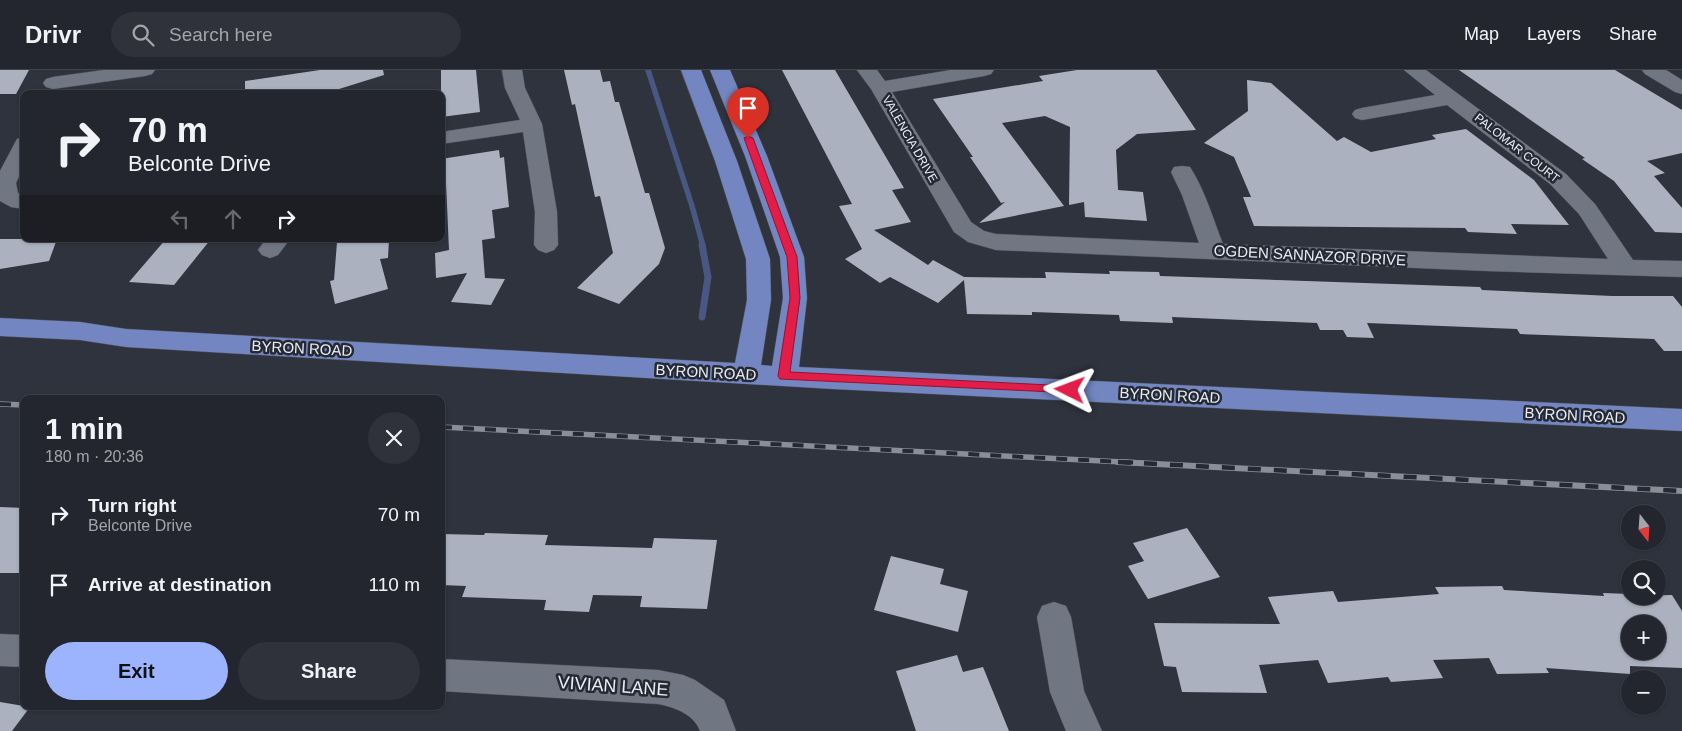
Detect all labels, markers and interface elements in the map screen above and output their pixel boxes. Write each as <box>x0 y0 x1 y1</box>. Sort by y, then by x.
search box <box>111 12 461 57</box>
text: Drivr <box>25 21 81 48</box>
icon: search <box>129 21 157 49</box>
text: Search here <box>169 24 273 45</box>
text: Map <box>1464 24 1499 44</box>
text: Layers <box>1527 24 1581 44</box>
text: Share <box>1609 24 1657 44</box>
pin <box>727 87 769 138</box>
street label: VALENCIA DRIVE <box>879 93 941 185</box>
icon: arrive <box>734 94 762 122</box>
icon: right <box>45 110 110 175</box>
text: 70 m <box>128 110 208 149</box>
street label: PALOMAR COURT <box>1472 111 1563 186</box>
text: Belconte Drive <box>128 151 271 176</box>
icon: left <box>166 205 194 233</box>
icon: ahead <box>219 205 247 233</box>
icon: right <box>272 205 300 233</box>
street label: OGDEN SANNAZOR DRIVE <box>1213 241 1407 269</box>
street label: BYRON ROAD <box>251 337 353 359</box>
street label: BYRON ROAD <box>655 361 757 383</box>
position arrow <box>1043 363 1095 415</box>
street label: BYRON ROAD <box>1119 384 1221 406</box>
street label: BYRON ROAD <box>1524 404 1626 426</box>
text: 1 min <box>45 412 123 445</box>
button: close <box>368 412 420 464</box>
text: 180 m · 20:36 <box>45 448 144 465</box>
text: Turn right <box>88 495 176 516</box>
icon: right <box>45 501 73 529</box>
text: 70 m <box>378 504 420 525</box>
north arrow <box>1621 505 1666 550</box>
map controls <box>1621 505 1666 715</box>
text: Belconte Drive <box>88 517 192 534</box>
button: search <box>1621 560 1666 605</box>
icon: arrive <box>45 571 73 599</box>
text: Arrive at destination <box>88 574 272 595</box>
text: 110 m <box>369 574 420 595</box>
button: + <box>1621 615 1666 660</box>
button: Exit <box>45 642 228 700</box>
button: Share <box>238 642 420 700</box>
button: − <box>1621 670 1666 715</box>
street label: VIVIAN LANE <box>557 672 669 700</box>

